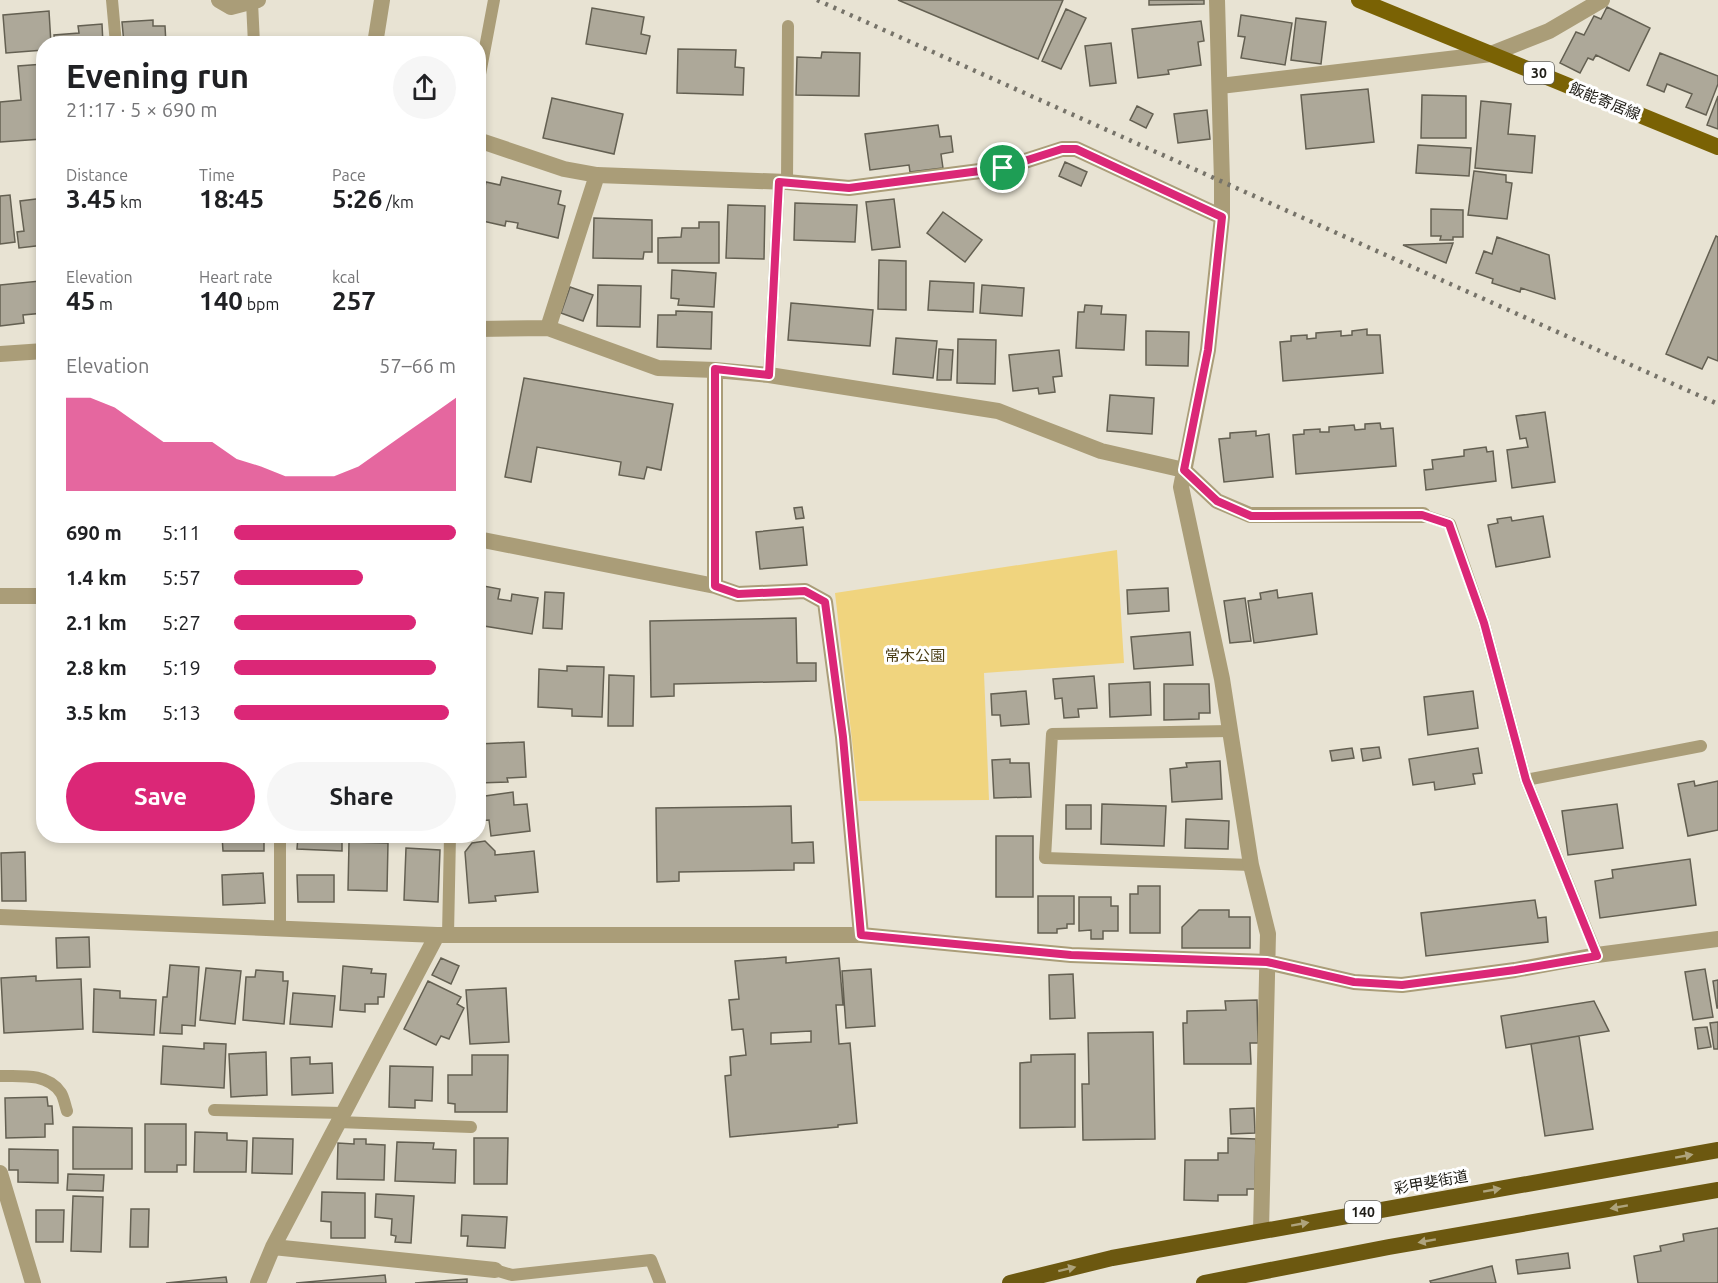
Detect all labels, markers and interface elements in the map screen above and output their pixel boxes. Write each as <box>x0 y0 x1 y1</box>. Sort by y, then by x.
button: share <box>393 56 456 119</box>
text: Evening run <box>66 57 249 94</box>
road number: 30 <box>1524 62 1554 84</box>
street label: 飯能寄居線 <box>1567 79 1643 123</box>
text: 21:17 · 5 × 690 m <box>66 98 218 121</box>
pin <box>977 142 1028 193</box>
icon: arrive <box>986 151 1019 184</box>
text: Distance <box>66 166 128 184</box>
text: Time <box>199 166 235 184</box>
text: Pace <box>332 166 366 184</box>
text: 3.45 <box>66 184 116 213</box>
text: 18:45 <box>199 184 264 213</box>
text: 5:26 <box>332 184 382 213</box>
text: km <box>116 193 142 211</box>
text: /km <box>382 193 414 211</box>
text: Elevation <box>66 268 133 286</box>
text: Heart rate <box>199 268 273 286</box>
text: kcal <box>332 268 360 286</box>
text: 45 <box>66 286 95 315</box>
text: 140 <box>199 286 243 315</box>
text: 257 <box>332 286 376 315</box>
text: m <box>95 295 113 313</box>
text: bpm <box>243 295 279 313</box>
text: Elevation <box>66 354 149 377</box>
text: 57–66 m <box>379 354 456 377</box>
text: 690 m <box>66 521 122 544</box>
text: 5:11 <box>162 521 201 544</box>
text: 1.4 km <box>66 566 127 589</box>
text: 5:57 <box>162 566 201 589</box>
text: 2.1 km <box>66 611 127 634</box>
text: 5:27 <box>162 611 201 634</box>
park label: 常木公園 <box>885 647 945 664</box>
text: 2.8 km <box>66 656 127 679</box>
text: 5:19 <box>162 656 201 679</box>
text: 3.5 km <box>66 701 127 724</box>
text: 5:13 <box>162 701 201 724</box>
button: Save <box>66 762 255 831</box>
button: Share <box>267 762 456 831</box>
one-way arrow <box>1674 1151 1693 1160</box>
street label: 彩甲斐街道 <box>1393 1167 1469 1197</box>
one-way arrow <box>1482 1185 1501 1194</box>
road number: 140 <box>1345 1201 1381 1223</box>
one-way arrow <box>1609 1203 1628 1212</box>
one-way arrow <box>1290 1219 1309 1228</box>
one-way arrow <box>1417 1236 1436 1245</box>
one-way arrow <box>1058 1264 1076 1273</box>

